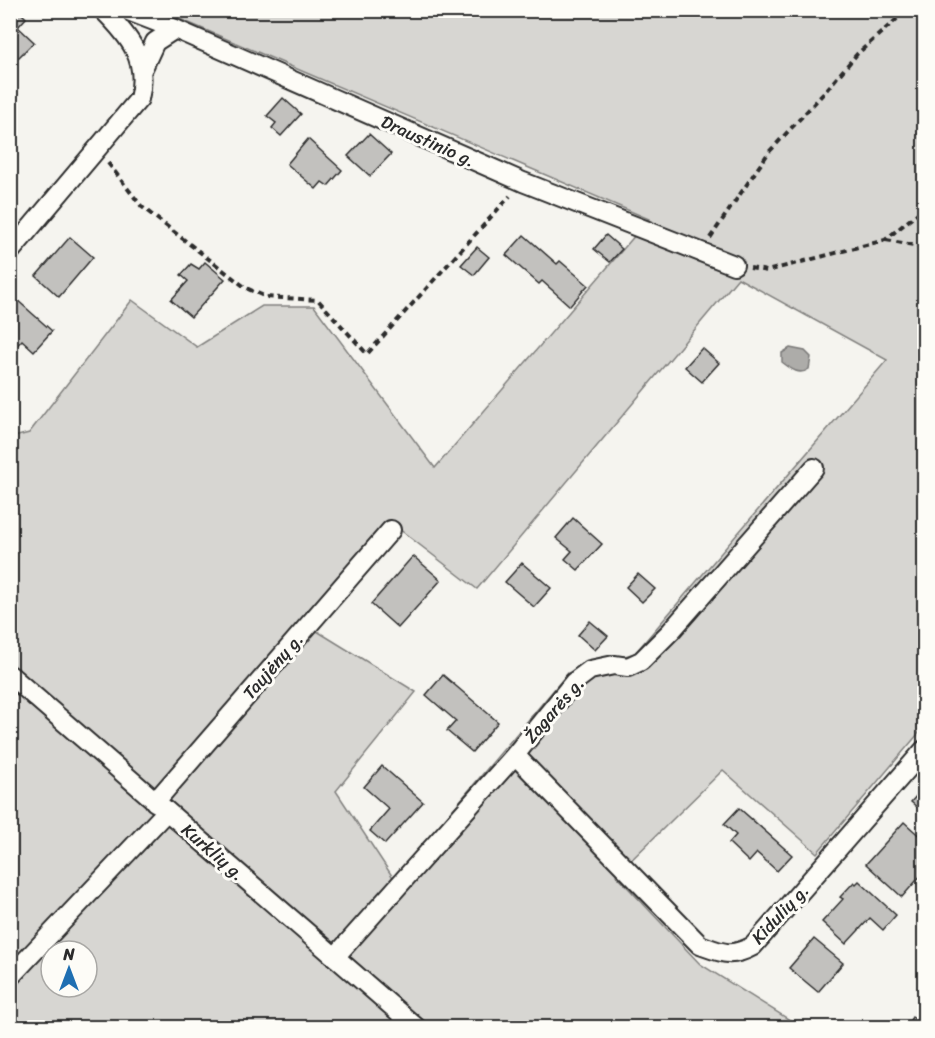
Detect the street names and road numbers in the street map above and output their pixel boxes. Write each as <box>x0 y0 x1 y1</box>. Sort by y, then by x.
street label: Draustinio g. <box>376 106 480 176</box>
street label: Taujėnų g. <box>234 625 312 707</box>
street label: Žagarės g. <box>516 669 592 751</box>
street label: Kurklių g. <box>174 815 252 889</box>
street label: Kidulių g. <box>743 876 817 952</box>

